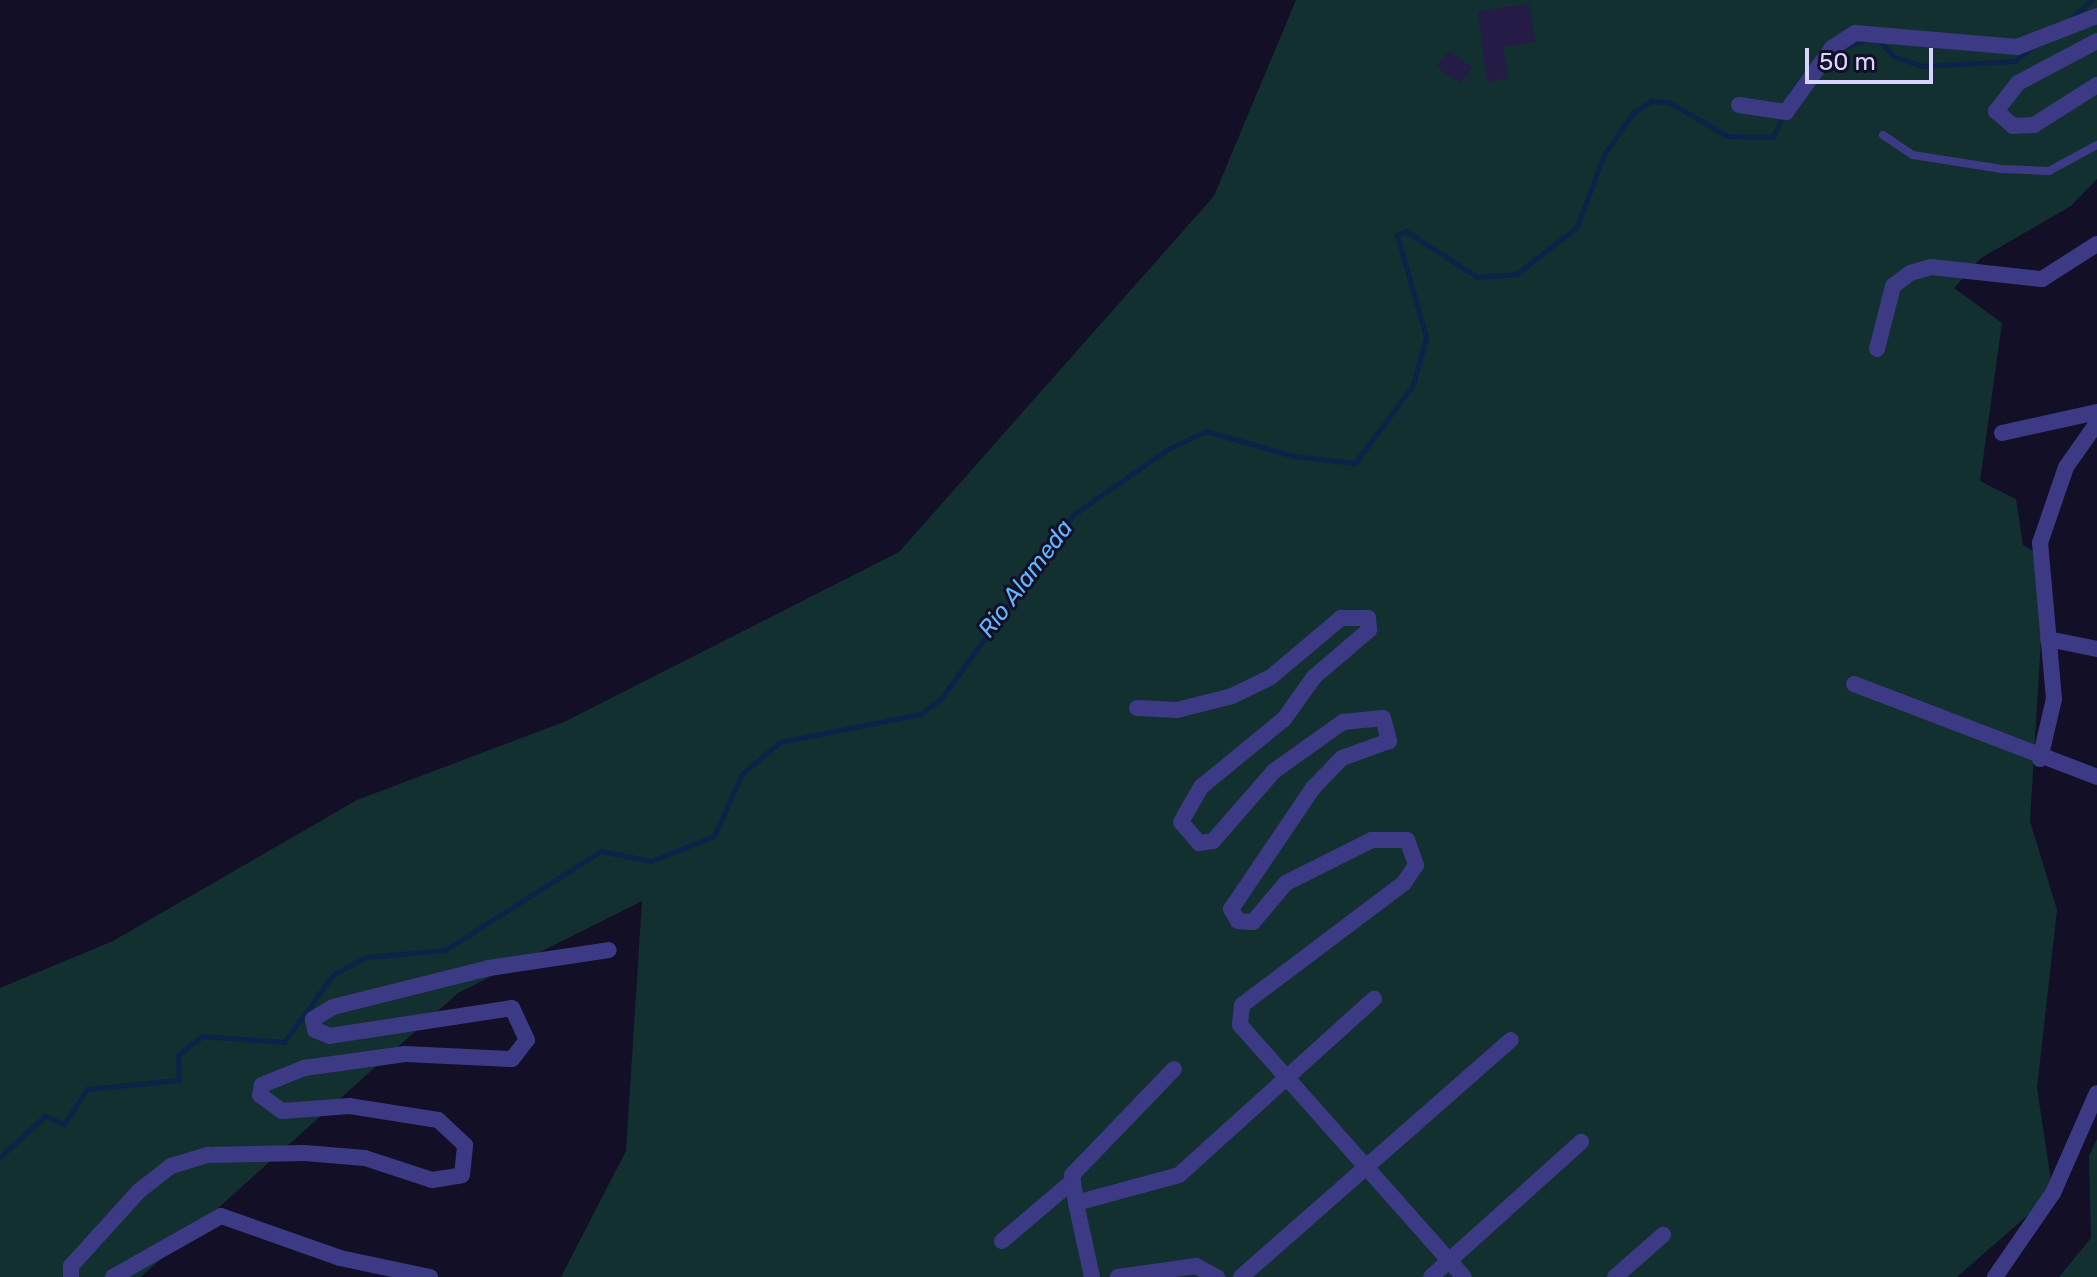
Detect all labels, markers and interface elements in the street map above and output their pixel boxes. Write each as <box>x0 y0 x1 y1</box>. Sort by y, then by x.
scale bar <box>1809 32 1937 82</box>
text: 50 m <box>1819 48 1876 76</box>
water label: Rio Alameda <box>972 514 1080 644</box>

